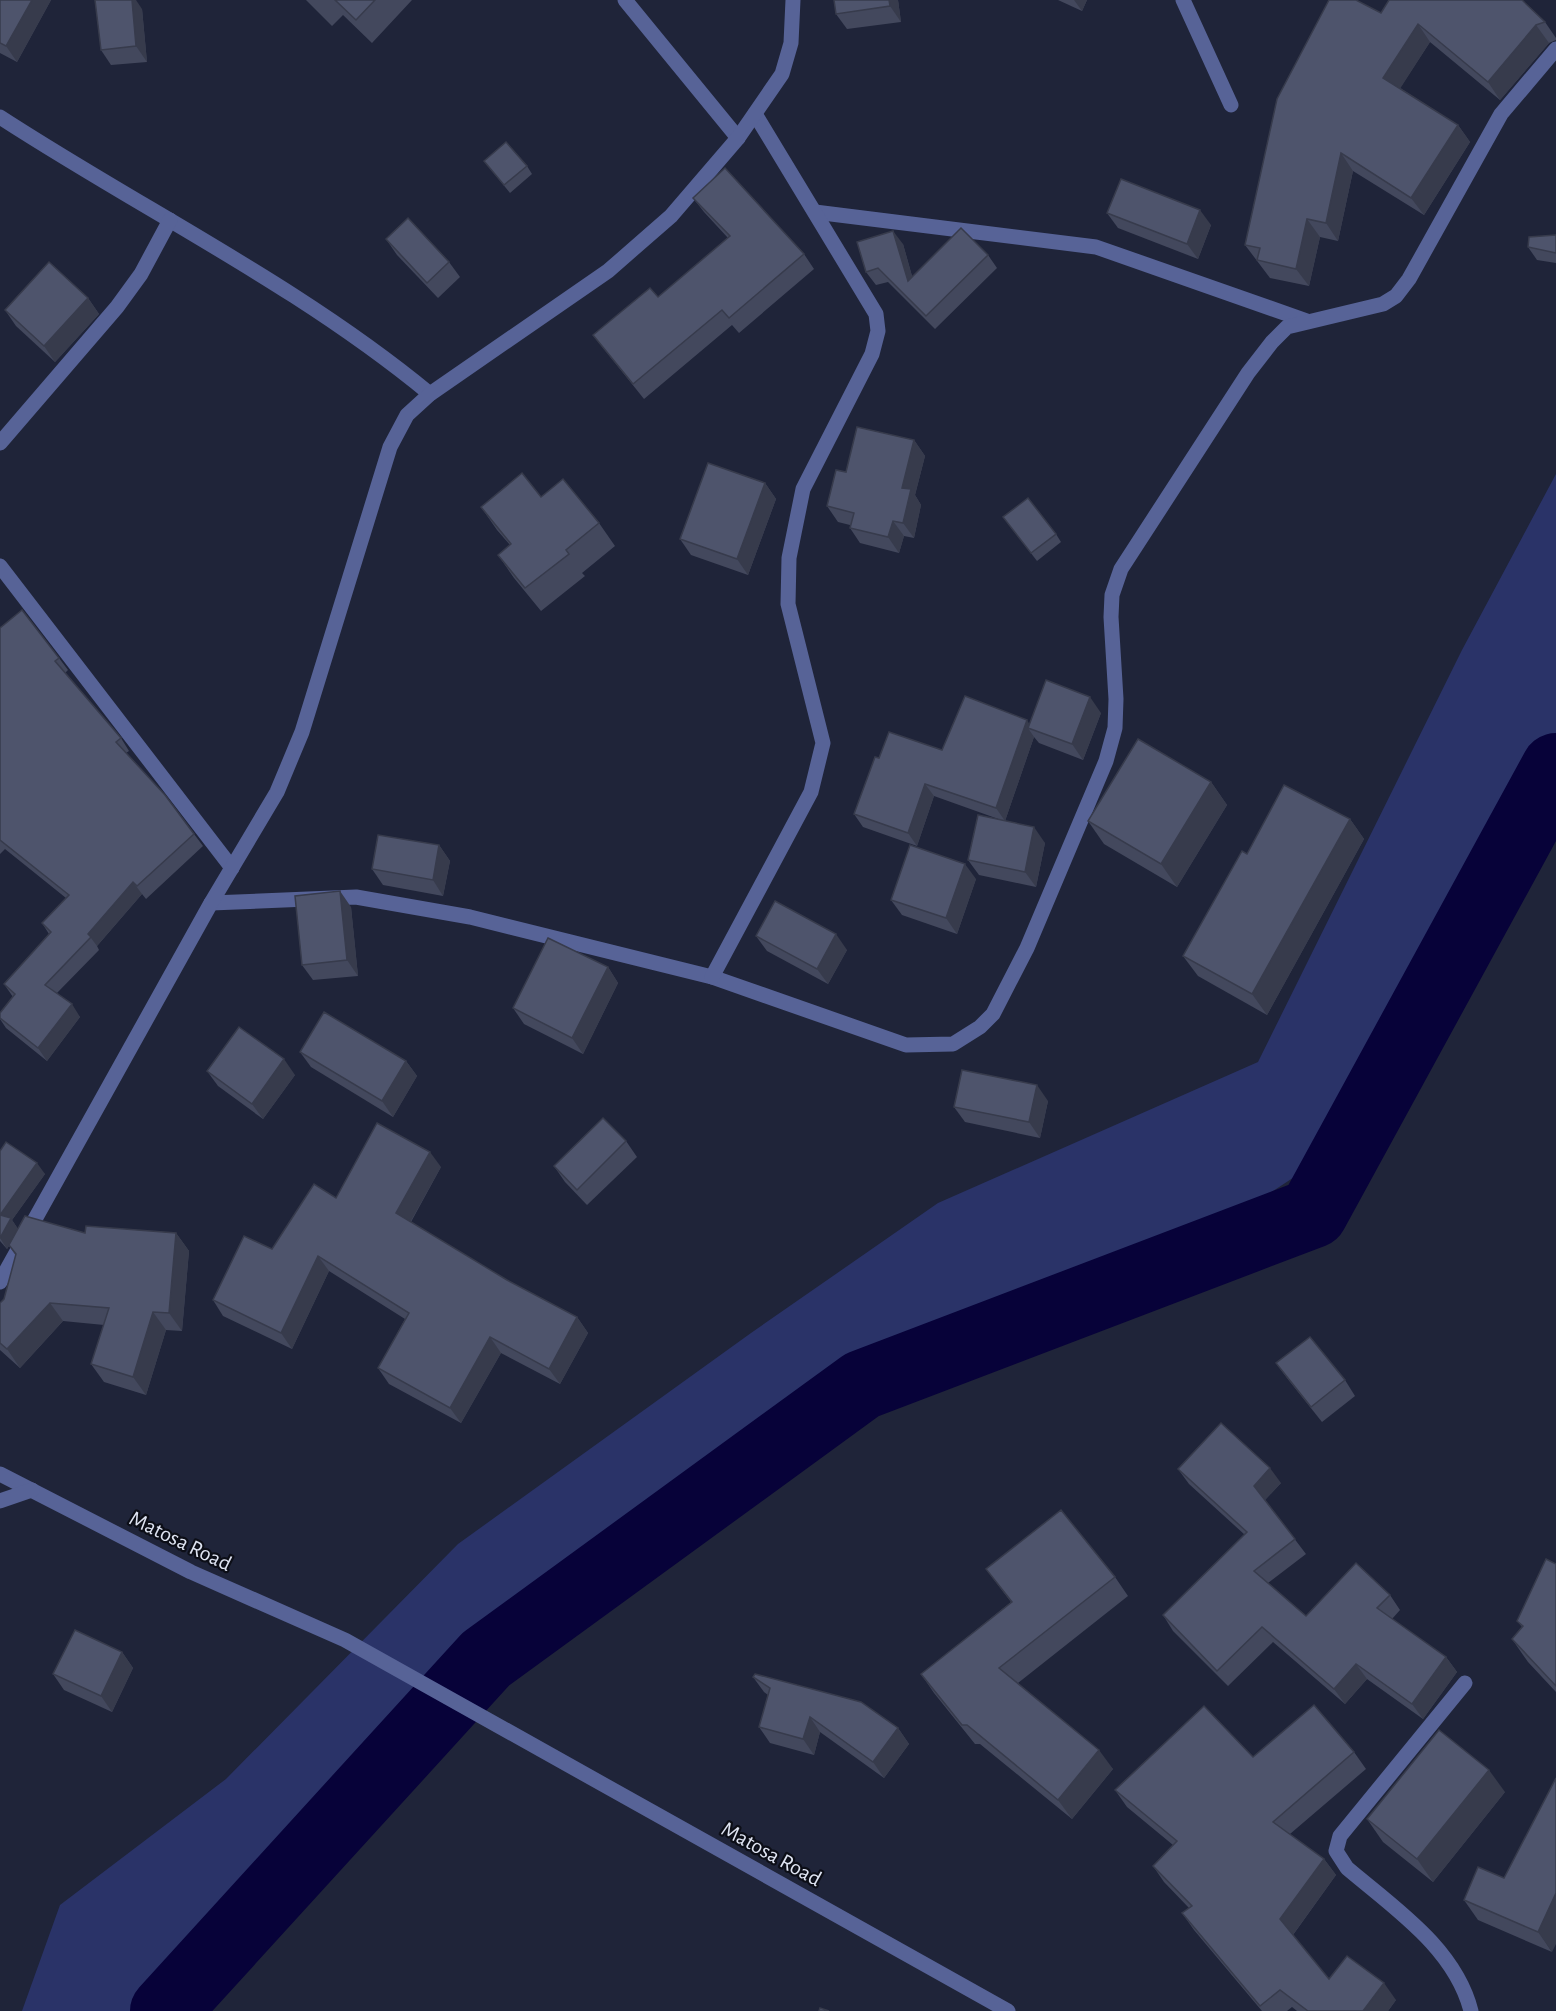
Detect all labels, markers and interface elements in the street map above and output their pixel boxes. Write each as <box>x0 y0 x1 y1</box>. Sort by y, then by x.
street label: Matosa Road <box>126 1507 235 1575</box>
street label: Matosa Road <box>718 1817 825 1890</box>

